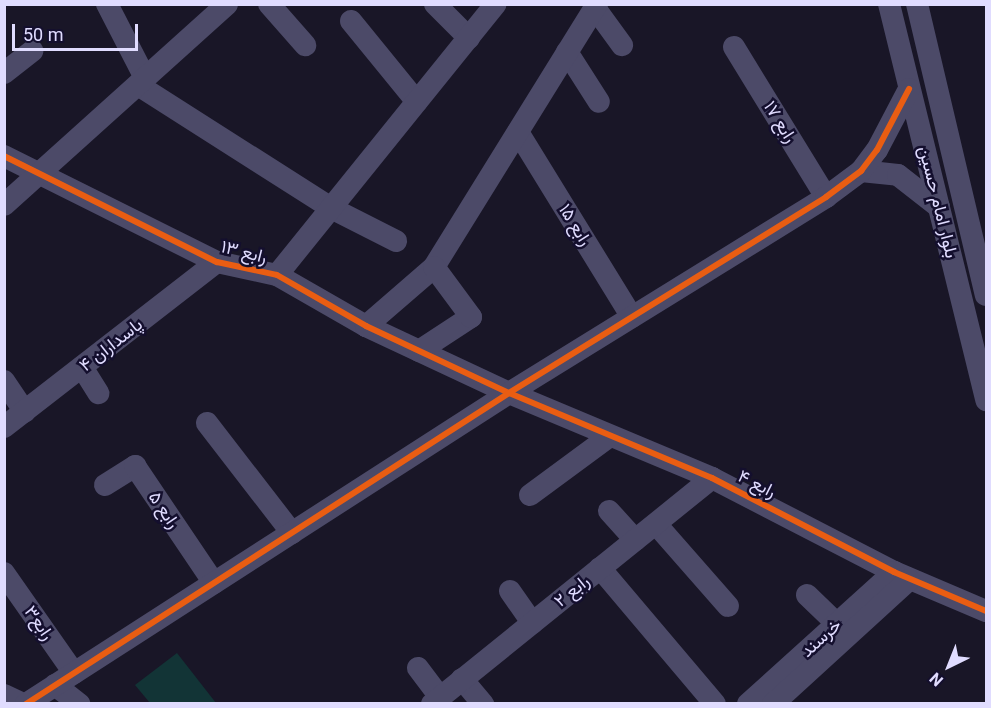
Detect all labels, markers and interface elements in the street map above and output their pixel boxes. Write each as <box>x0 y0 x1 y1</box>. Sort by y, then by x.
scale bar <box>15 12 141 50</box>
text: 50 m <box>23 24 63 45</box>
street label: رابع ۱۷ <box>759 97 801 147</box>
street label: بلوار امام حسین <box>914 144 962 260</box>
street label: رابع ۱۵ <box>554 200 596 250</box>
street label: رابع ۱۳ <box>219 236 269 268</box>
street label: پاسداران ۴ <box>75 314 147 376</box>
street label: رابع ۴ <box>734 465 780 503</box>
street label: رابع ۵ <box>144 487 184 533</box>
street label: رابع ۲ <box>550 570 594 612</box>
street label: رابع۳ <box>20 602 58 644</box>
street label: خرسند <box>796 614 846 662</box>
north arrow <box>919 636 979 696</box>
text: N <box>926 669 947 690</box>

